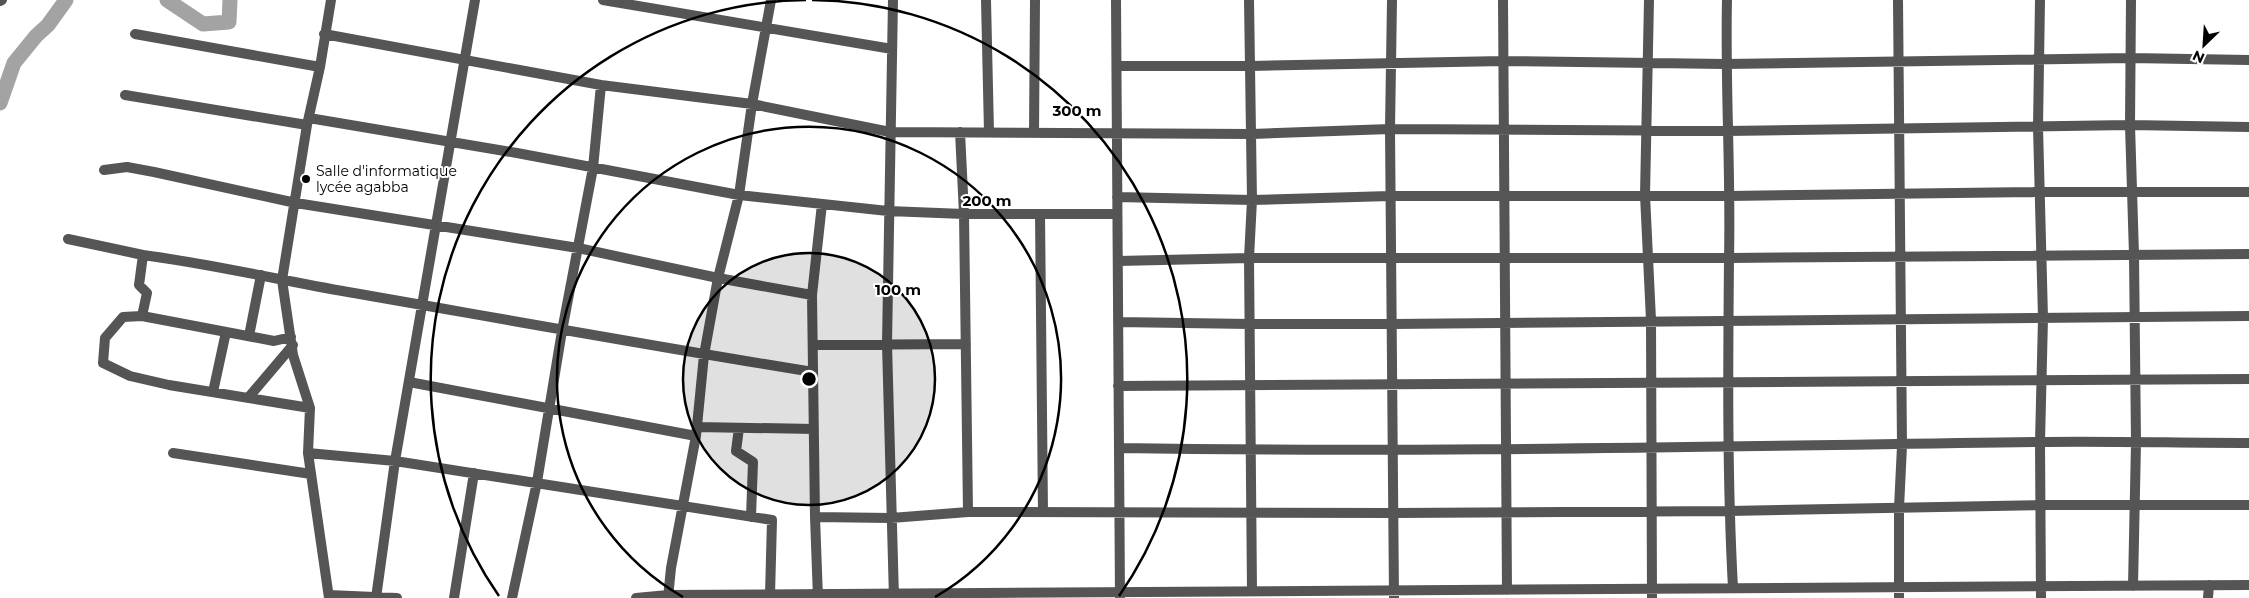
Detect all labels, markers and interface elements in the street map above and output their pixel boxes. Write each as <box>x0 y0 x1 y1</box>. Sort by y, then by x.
north arrow <box>2179 20 2229 70</box>
text: N <box>2190 46 2207 67</box>
text: 300 m <box>1051 101 1102 120</box>
place label: Salle d'informatique lycée agabba <box>316 162 457 196</box>
marker: Salle d'informatique lycée agabba <box>300 173 312 185</box>
text: 200 m <box>962 191 1012 210</box>
text: 100 m <box>875 280 921 299</box>
centre of rings <box>800 370 818 388</box>

